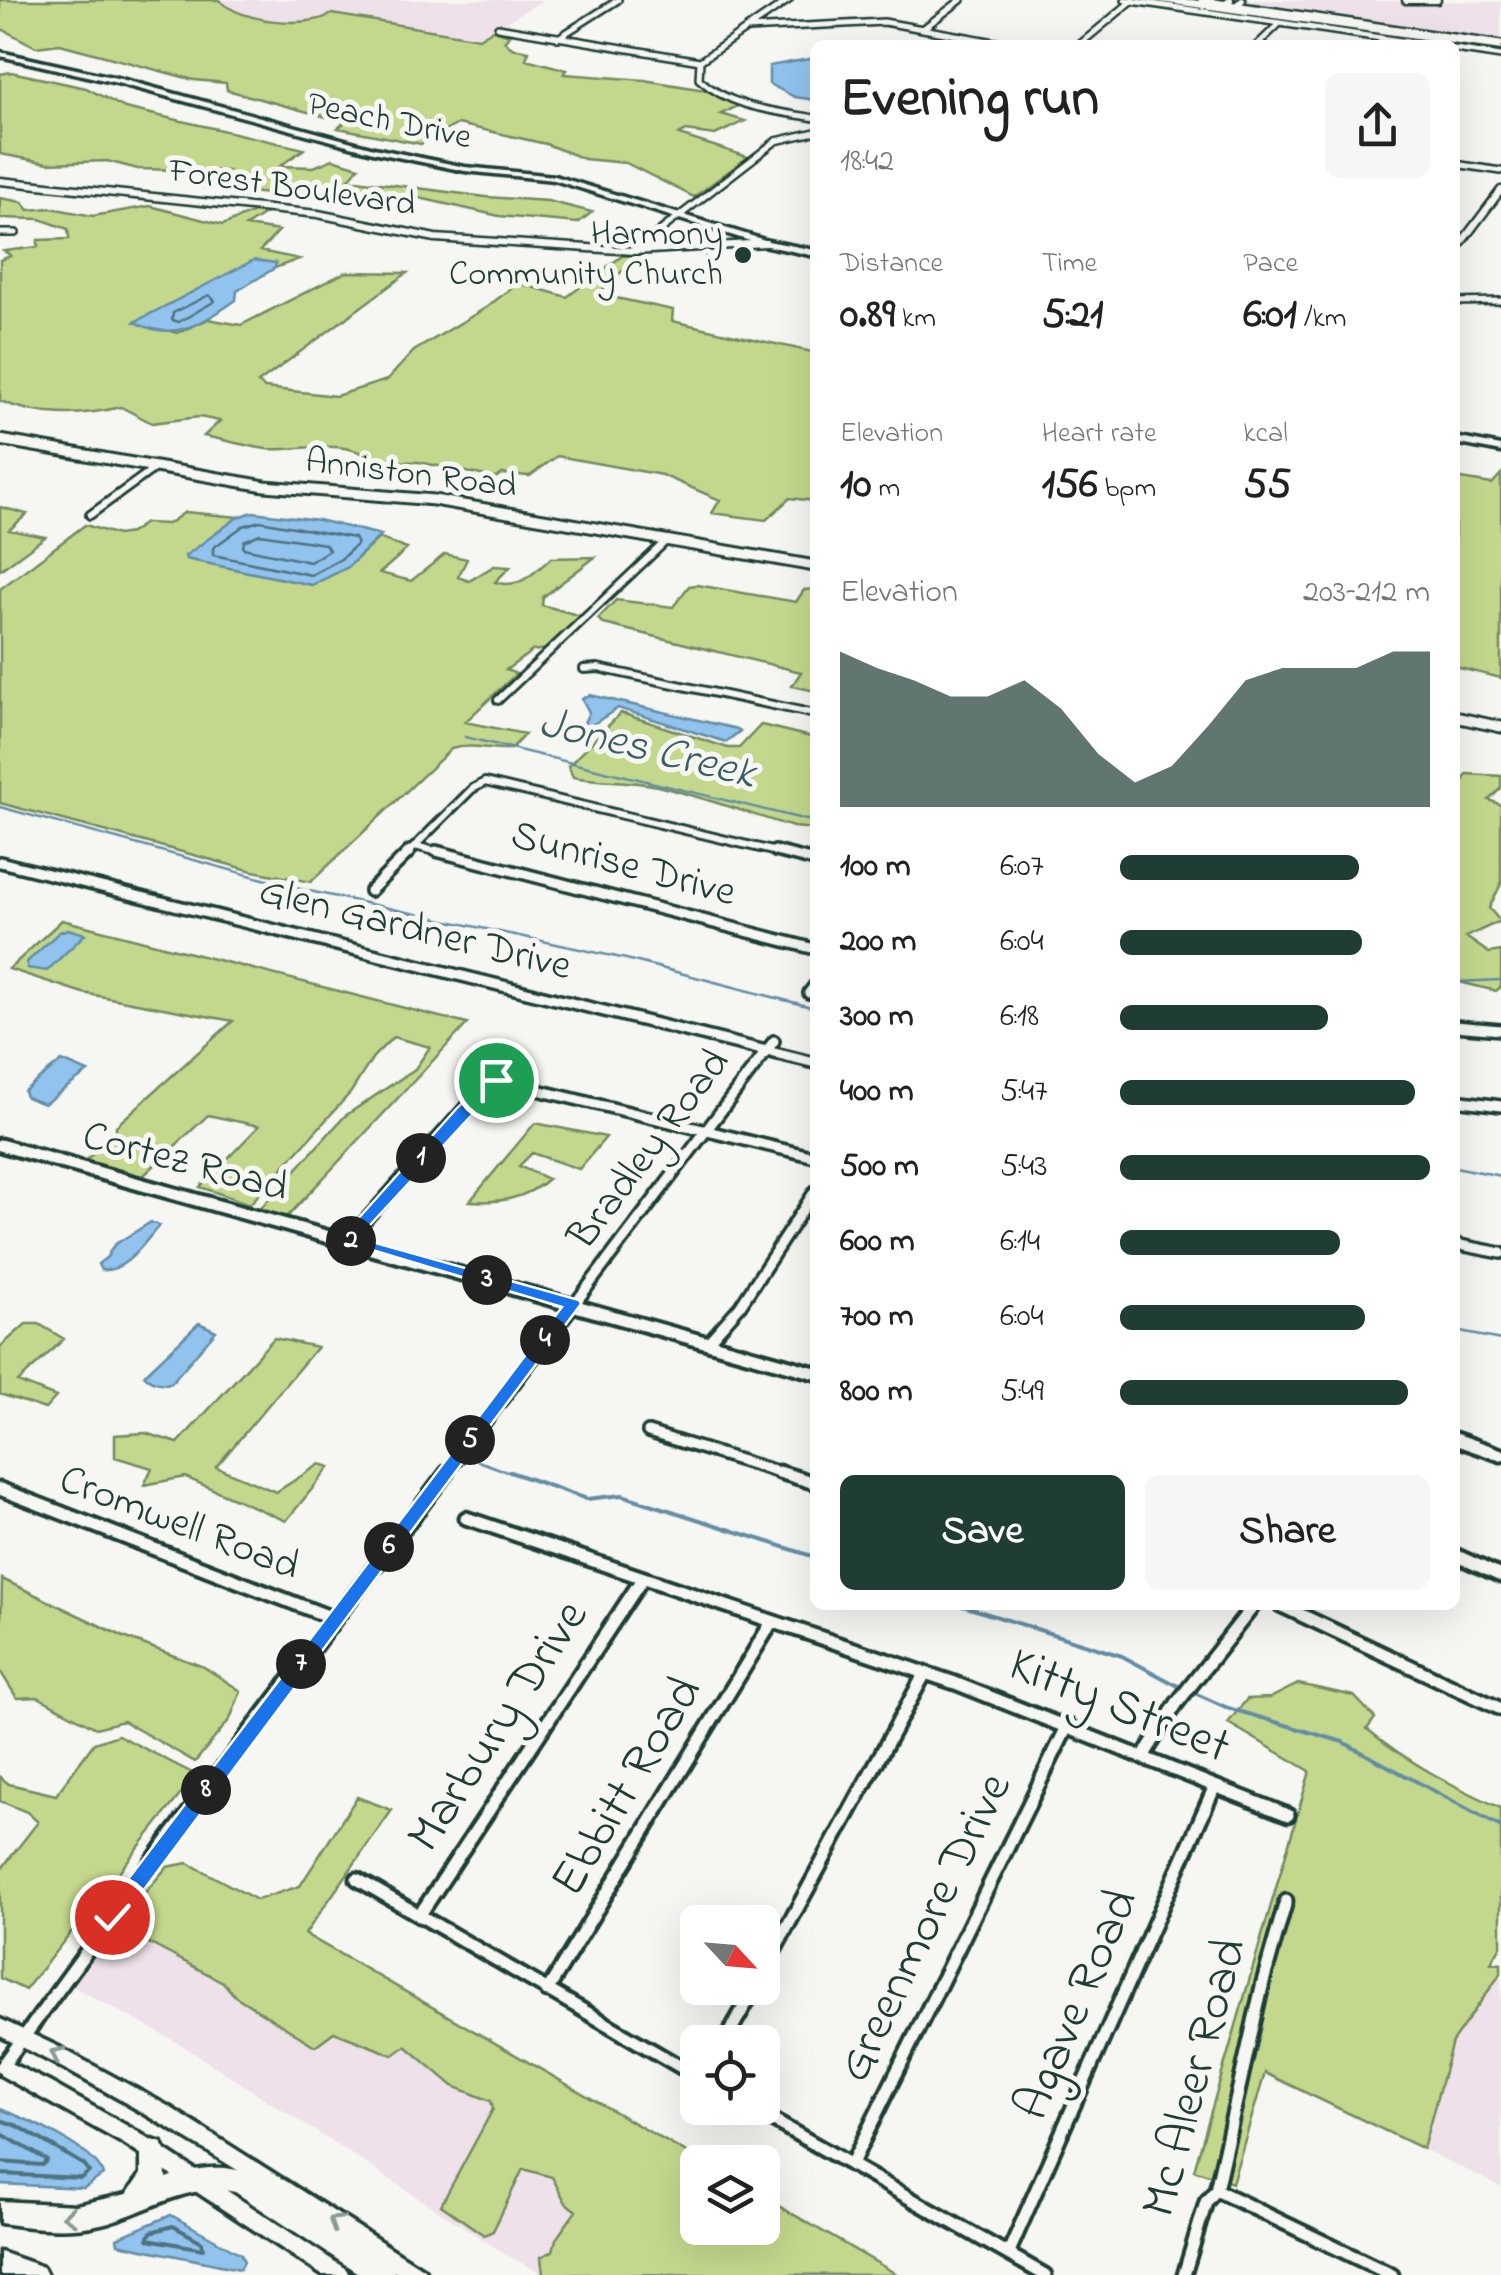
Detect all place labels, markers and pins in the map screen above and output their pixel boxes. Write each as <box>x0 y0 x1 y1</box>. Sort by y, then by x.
place label: Harmony Community Church <box>449 210 723 301</box>
marker: Harmony Community Church <box>732 244 754 266</box>
pin <box>454 1038 539 1123</box>
pin: 1 <box>396 1133 446 1183</box>
pin: 2 <box>326 1216 376 1266</box>
pin: 3 <box>462 1255 512 1305</box>
pin: 4 <box>520 1315 570 1365</box>
pin: 5 <box>445 1415 495 1465</box>
pin: 6 <box>364 1522 414 1572</box>
pin: 7 <box>276 1639 326 1689</box>
pin: 8 <box>181 1765 231 1815</box>
pin <box>70 1875 155 1960</box>

